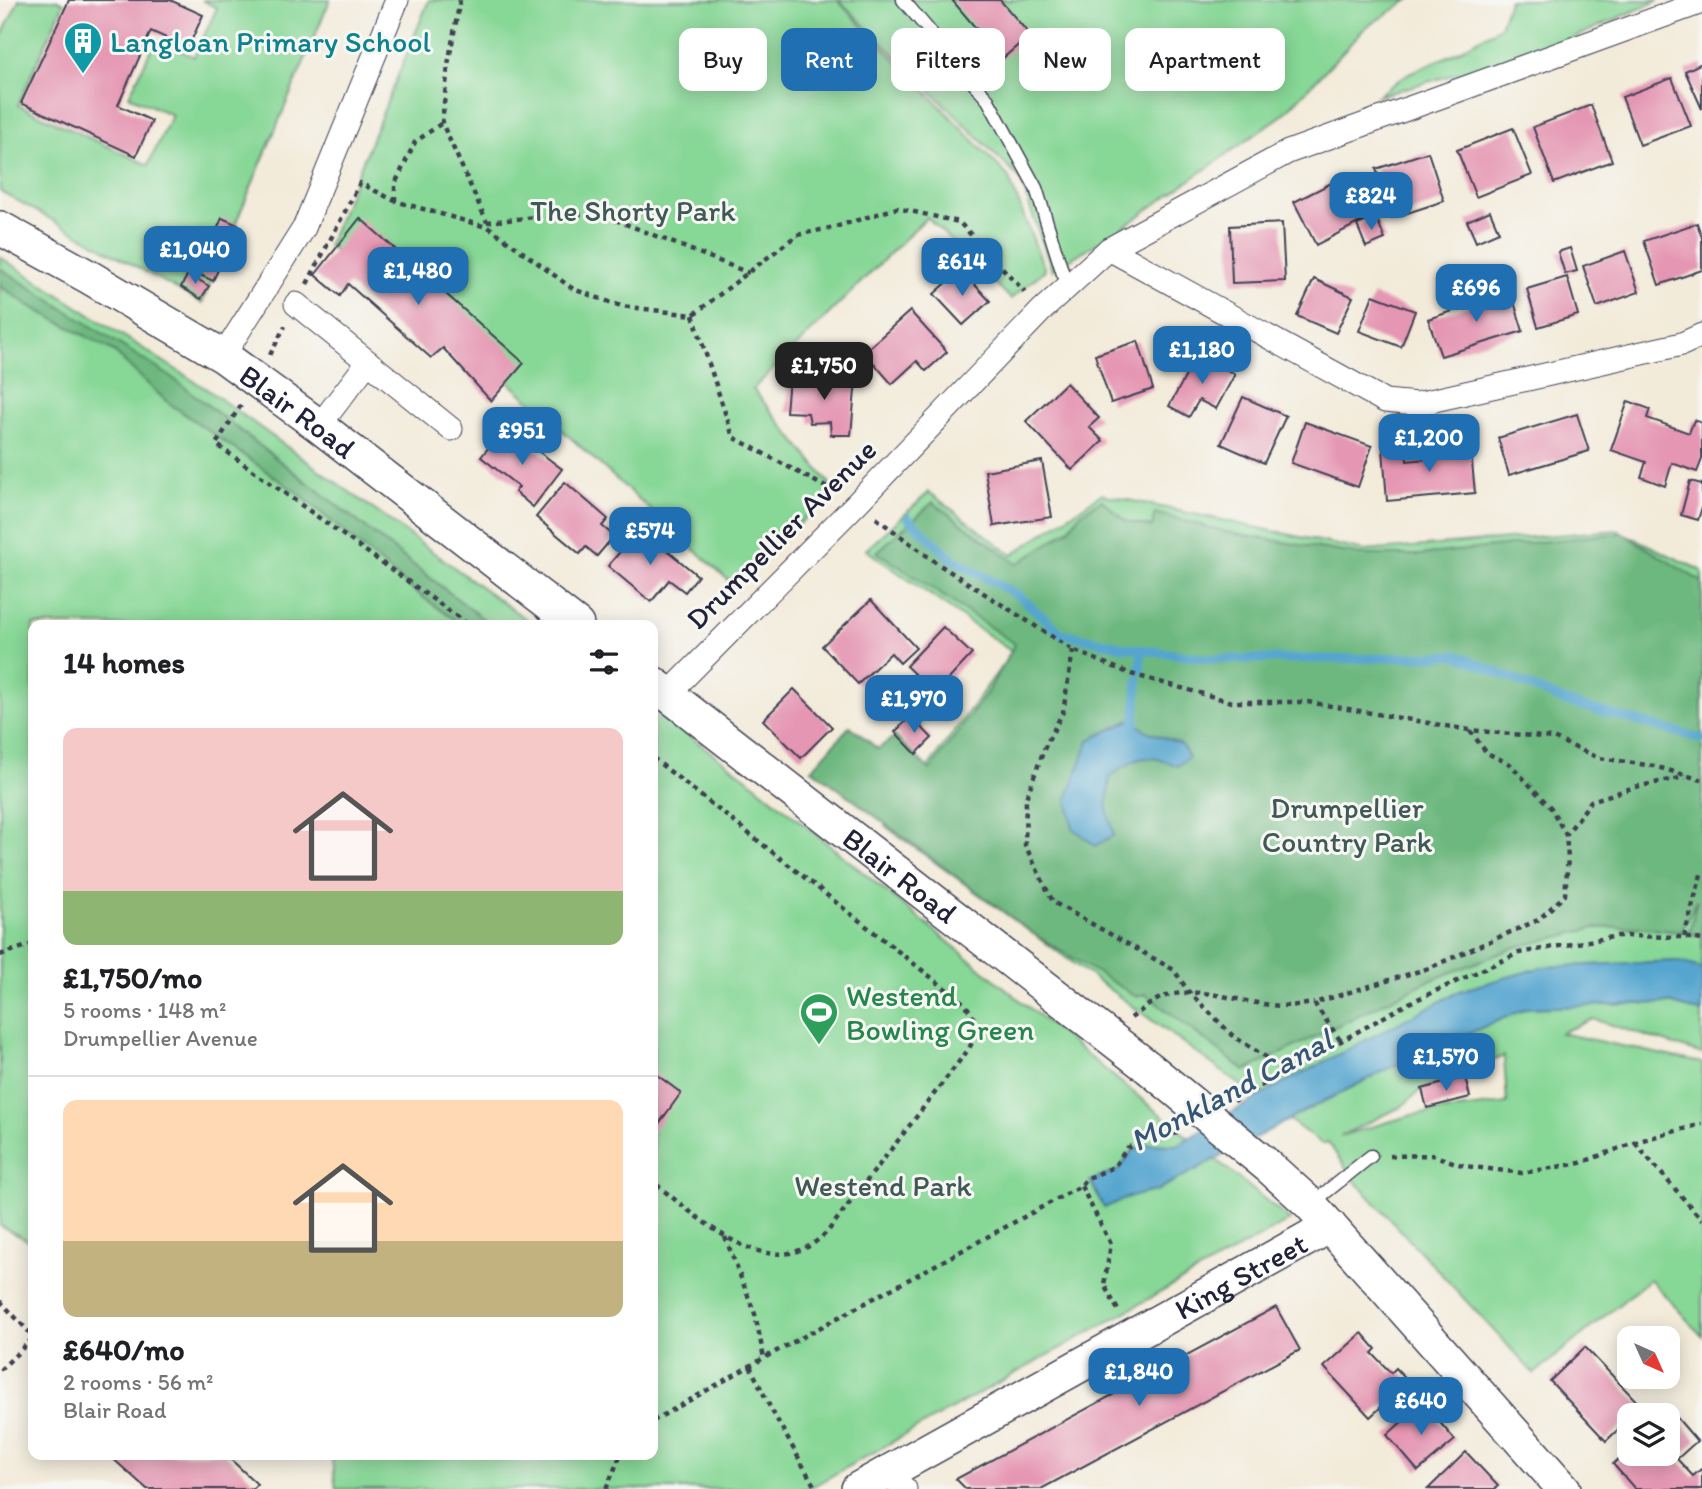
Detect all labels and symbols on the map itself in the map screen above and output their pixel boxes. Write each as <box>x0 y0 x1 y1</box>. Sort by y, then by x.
building icon: Langloan Primary School <box>62 20 104 75</box>
place label: Langloan Primary School <box>110 23 432 60</box>
pin: £824 <box>1330 173 1412 232</box>
park label: The Shorty Park <box>530 192 736 229</box>
pin: £1,040 <box>138 226 252 286</box>
pin: £614 <box>921 238 1003 298</box>
pin: £1,480 <box>361 247 475 307</box>
pin: £696 <box>1435 264 1517 324</box>
pin: £1,180 <box>1145 326 1259 386</box>
pin: £1,750 <box>767 342 881 402</box>
street label: Blair Road <box>233 356 363 466</box>
pin: £951 <box>481 407 563 467</box>
pin: £1,200 <box>1372 414 1486 474</box>
street label: Drumpellier Avenue <box>678 431 884 637</box>
pin: £574 <box>609 508 691 567</box>
pin: £1,970 <box>857 676 971 735</box>
park label: Drumpellier Country Park <box>1262 789 1433 860</box>
street label: Blair Road <box>836 819 965 931</box>
place label: Westend Bowling Green <box>846 977 1034 1048</box>
sports icon: Westend Bowling Green <box>798 991 840 1046</box>
water label: Monkland Canal <box>1123 1020 1341 1159</box>
pin: £1,570 <box>1389 1034 1503 1093</box>
park label: Westend Park <box>794 1167 972 1204</box>
street label: King Street <box>1168 1224 1313 1327</box>
north arrow <box>1617 1326 1680 1390</box>
pin: £1,840 <box>1082 1348 1196 1408</box>
pin: £640 <box>1380 1378 1462 1437</box>

